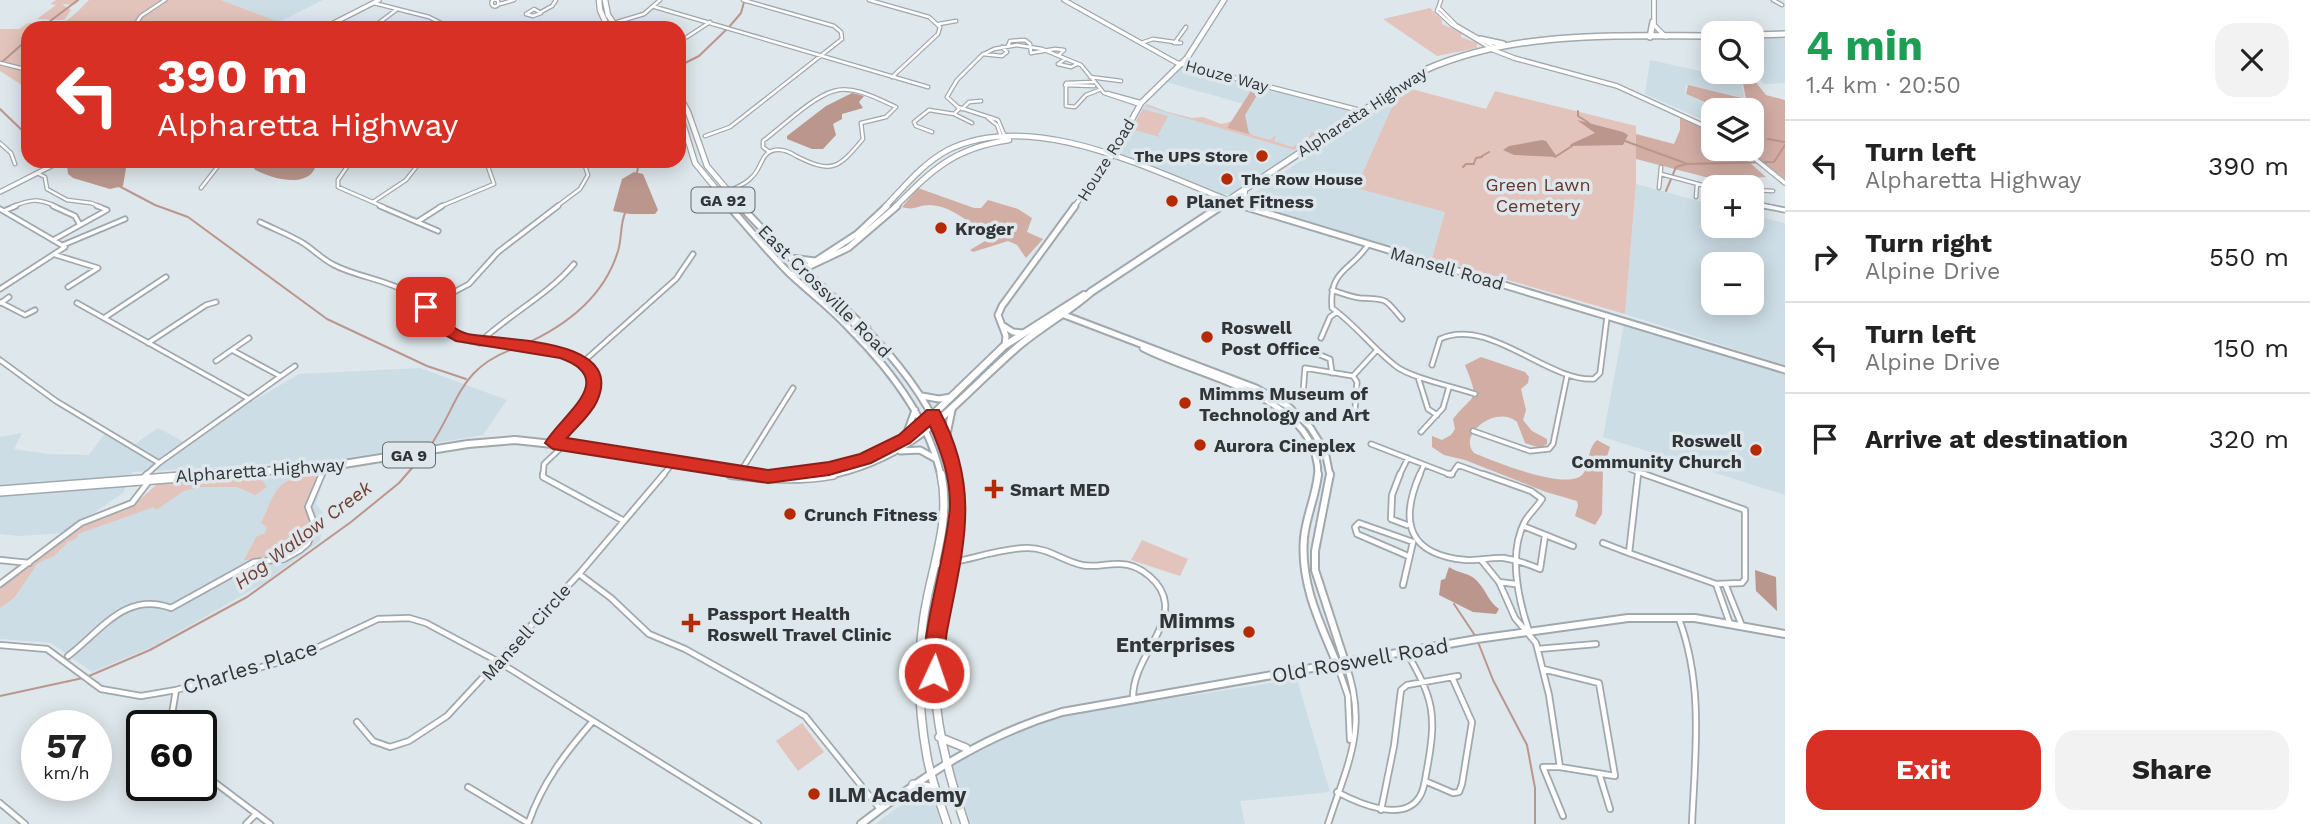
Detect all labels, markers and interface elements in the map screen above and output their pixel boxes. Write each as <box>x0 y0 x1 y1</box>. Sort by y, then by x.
map controls <box>1701 21 1764 315</box>
button: search <box>1701 21 1764 84</box>
text: 4 min <box>1806 21 1923 70</box>
button: close <box>2215 23 2289 97</box>
text: 390 m <box>157 47 308 105</box>
icon: left <box>42 49 133 140</box>
street label: Houze Way <box>1183 56 1271 96</box>
street label: Alpharetta Highway <box>1294 63 1431 161</box>
text: 1.4 km · 20:50 <box>1806 72 1961 99</box>
button: layers <box>1701 98 1764 161</box>
text: Alpharetta Highway <box>157 106 458 144</box>
street label: Houze Road <box>1073 115 1139 205</box>
text: Turn left <box>1865 137 1976 167</box>
place label: The UPS Store <box>1134 147 1248 166</box>
icon: left <box>1806 147 1844 185</box>
marker: The UPS Store <box>1254 148 1270 164</box>
text: 390 m <box>2208 151 2289 181</box>
text: Alpharetta Highway <box>1865 167 2081 194</box>
place label: The Row House <box>1241 170 1363 189</box>
marker: The Row House <box>1219 171 1235 187</box>
park label: Green Lawn Cemetery <box>1485 174 1591 216</box>
button: + <box>1701 175 1764 238</box>
road number: GA 92 <box>692 188 754 212</box>
place label: Planet Fitness <box>1186 191 1314 212</box>
marker: Planet Fitness <box>1164 193 1180 209</box>
place label: Kroger <box>955 218 1014 239</box>
street label: East Crossville Road <box>754 220 896 362</box>
marker: Kroger <box>933 220 949 236</box>
text: Turn right <box>1865 228 1992 258</box>
icon: right <box>1806 238 1844 276</box>
street label: Mansell Road <box>1388 242 1506 294</box>
text: 550 m <box>2209 242 2289 272</box>
button: − <box>1701 252 1764 315</box>
text: Alpine Drive <box>1865 258 2000 285</box>
pin <box>396 277 456 337</box>
icon: arrive <box>407 288 445 326</box>
place label: Roswell Post Office <box>1221 317 1320 359</box>
text: Turn left <box>1865 319 1976 349</box>
marker: Roswell Post Office <box>1199 329 1215 345</box>
icon: left <box>1806 329 1844 367</box>
text: 150 m <box>2214 333 2289 363</box>
text: Alpine Drive <box>1865 349 2000 376</box>
place label: Mimms Museum of Technology and Art <box>1199 383 1370 425</box>
marker: Mimms Museum of Technology and Art <box>1177 395 1193 411</box>
icon: arrive <box>1806 420 1844 458</box>
text: Arrive at destination <box>1865 424 2128 454</box>
text: 320 m <box>2209 424 2289 454</box>
place label: Roswell Community Church <box>1571 430 1742 472</box>
place label: Aurora Cineplex <box>1214 435 1356 456</box>
marker: Aurora Cineplex <box>1192 437 1208 453</box>
road number: GA 9 <box>383 442 435 468</box>
marker: Roswell Community Church <box>1748 442 1764 458</box>
street label: Alpharetta Highway <box>175 454 346 486</box>
water label: Hog Wallow Creek <box>230 475 377 594</box>
marker: Smart MED <box>984 479 1004 499</box>
place label: Smart MED <box>1010 479 1110 500</box>
place label: Crunch Fitness <box>804 504 938 525</box>
marker: Crunch Fitness <box>782 506 798 522</box>
street label: Mansell Circle <box>477 579 575 685</box>
place label: Passport Health Roswell Travel Clinic <box>707 603 892 645</box>
place label: Mimms Enterprises <box>1116 608 1235 657</box>
marker: Passport Health Roswell Travel Clinic <box>681 613 701 633</box>
marker: Mimms Enterprises <box>1241 624 1257 640</box>
street label: Old Roswell Road <box>1270 632 1450 688</box>
street label: Charles Place <box>180 635 320 699</box>
position arrow <box>897 636 971 710</box>
speed limit sign: 60 <box>126 710 217 801</box>
text: 57 <box>46 725 87 767</box>
button: Exit <box>1806 730 2041 810</box>
button: Share <box>2055 730 2289 810</box>
text: km/h <box>43 762 90 783</box>
place label: ILM Academy <box>828 782 967 807</box>
marker: ILM Academy <box>806 786 822 802</box>

